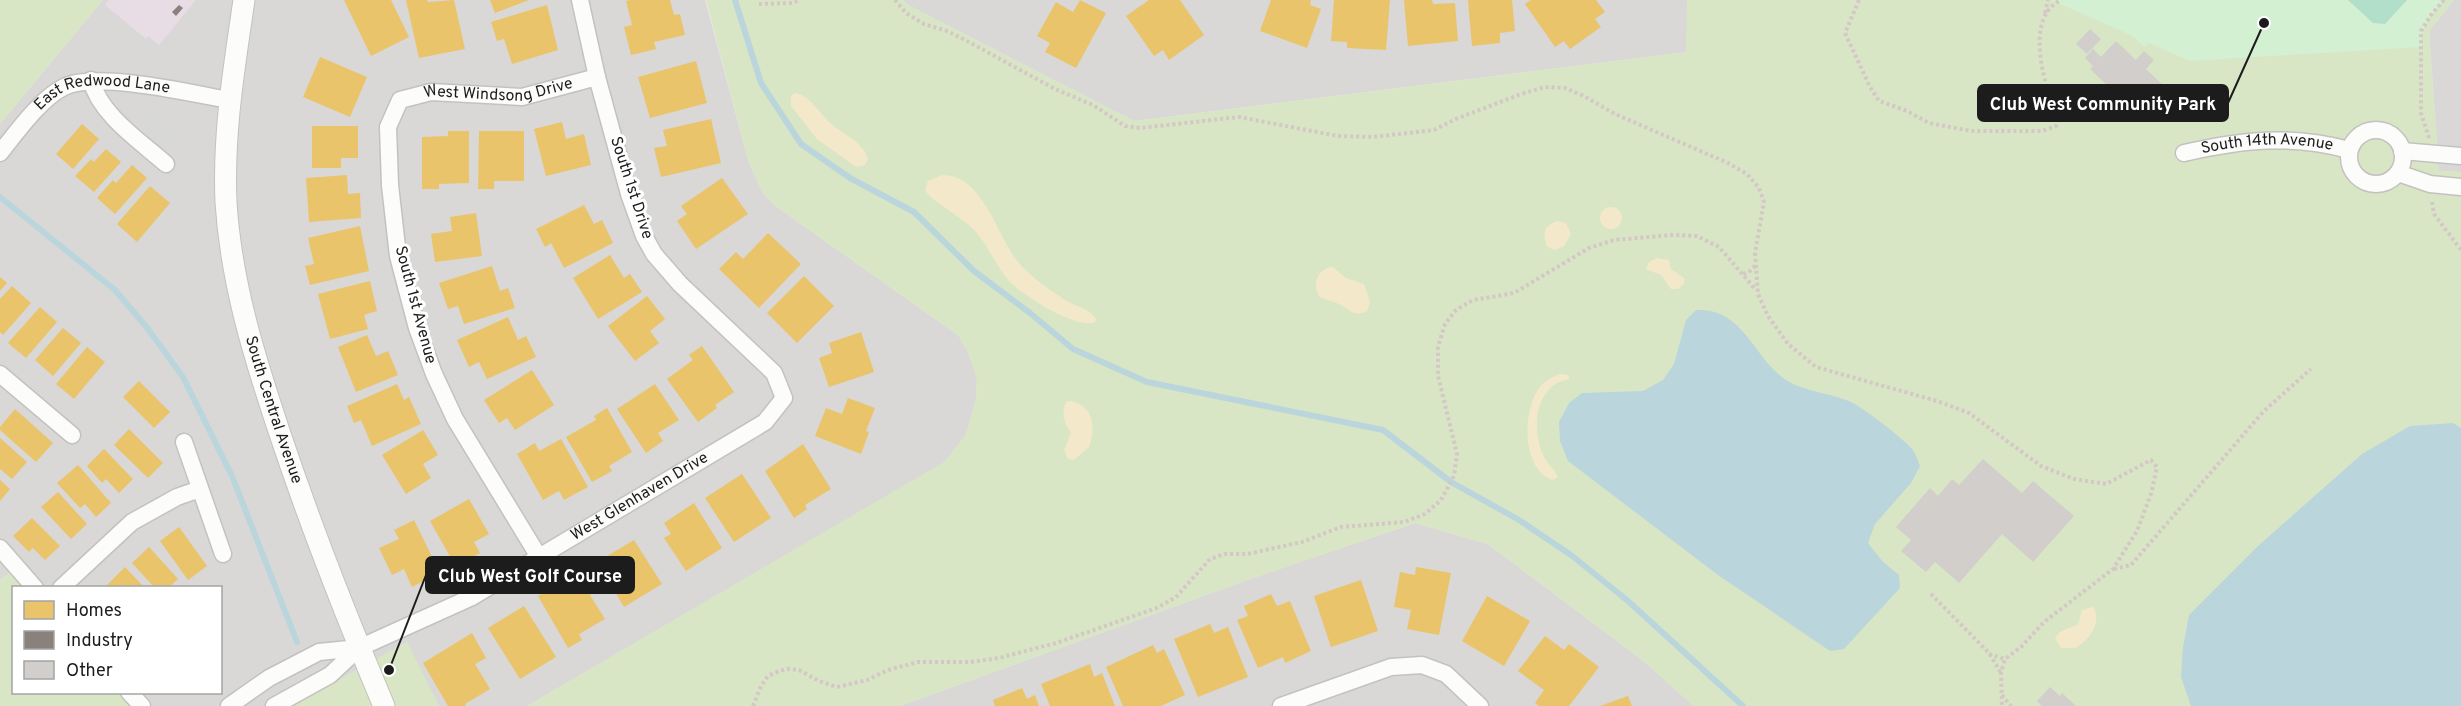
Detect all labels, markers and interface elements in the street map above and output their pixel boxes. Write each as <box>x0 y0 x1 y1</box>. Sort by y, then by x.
street label: East Redwood Lane <box>30 71 171 115</box>
street label: West Windsong Drive <box>422 74 575 107</box>
callout: Club West Community Park <box>1978 85 2228 121</box>
text: Club West Community Park <box>1990 94 2216 117</box>
street label: South 14th Avenue <box>2199 130 2335 159</box>
street label: South 1st Drive <box>605 134 657 242</box>
street label: South 1st Avenue <box>390 244 440 366</box>
street label: South Central Avenue <box>240 334 306 487</box>
street label: West Glenhaven Drive <box>567 448 712 546</box>
callout: Club West Golf Course <box>426 557 634 593</box>
text: Club West Golf Course <box>438 566 622 589</box>
legend <box>12 586 222 694</box>
text: Homes <box>66 600 122 623</box>
text: Industry <box>66 630 133 653</box>
text: Other <box>66 660 113 683</box>

